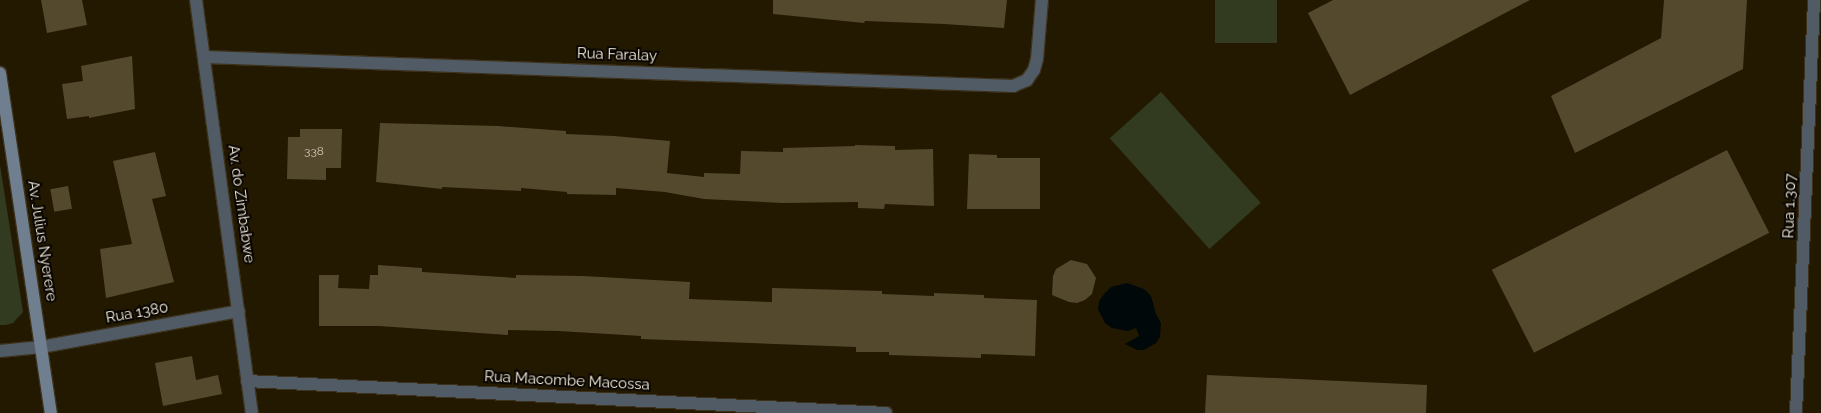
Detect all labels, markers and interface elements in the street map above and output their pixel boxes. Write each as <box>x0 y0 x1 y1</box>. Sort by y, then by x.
street label: Rua Faralay <box>577 45 657 65</box>
street label: Av. do Zimbabwe <box>224 144 258 264</box>
house number: 338 <box>304 145 324 159</box>
street label: Rua 1.307 <box>1780 173 1800 239</box>
street label: Av. Julius Nyerere <box>24 179 60 303</box>
street label: Rua 1380 <box>104 299 170 327</box>
street label: Rua Macombe Macossa <box>484 368 650 394</box>

